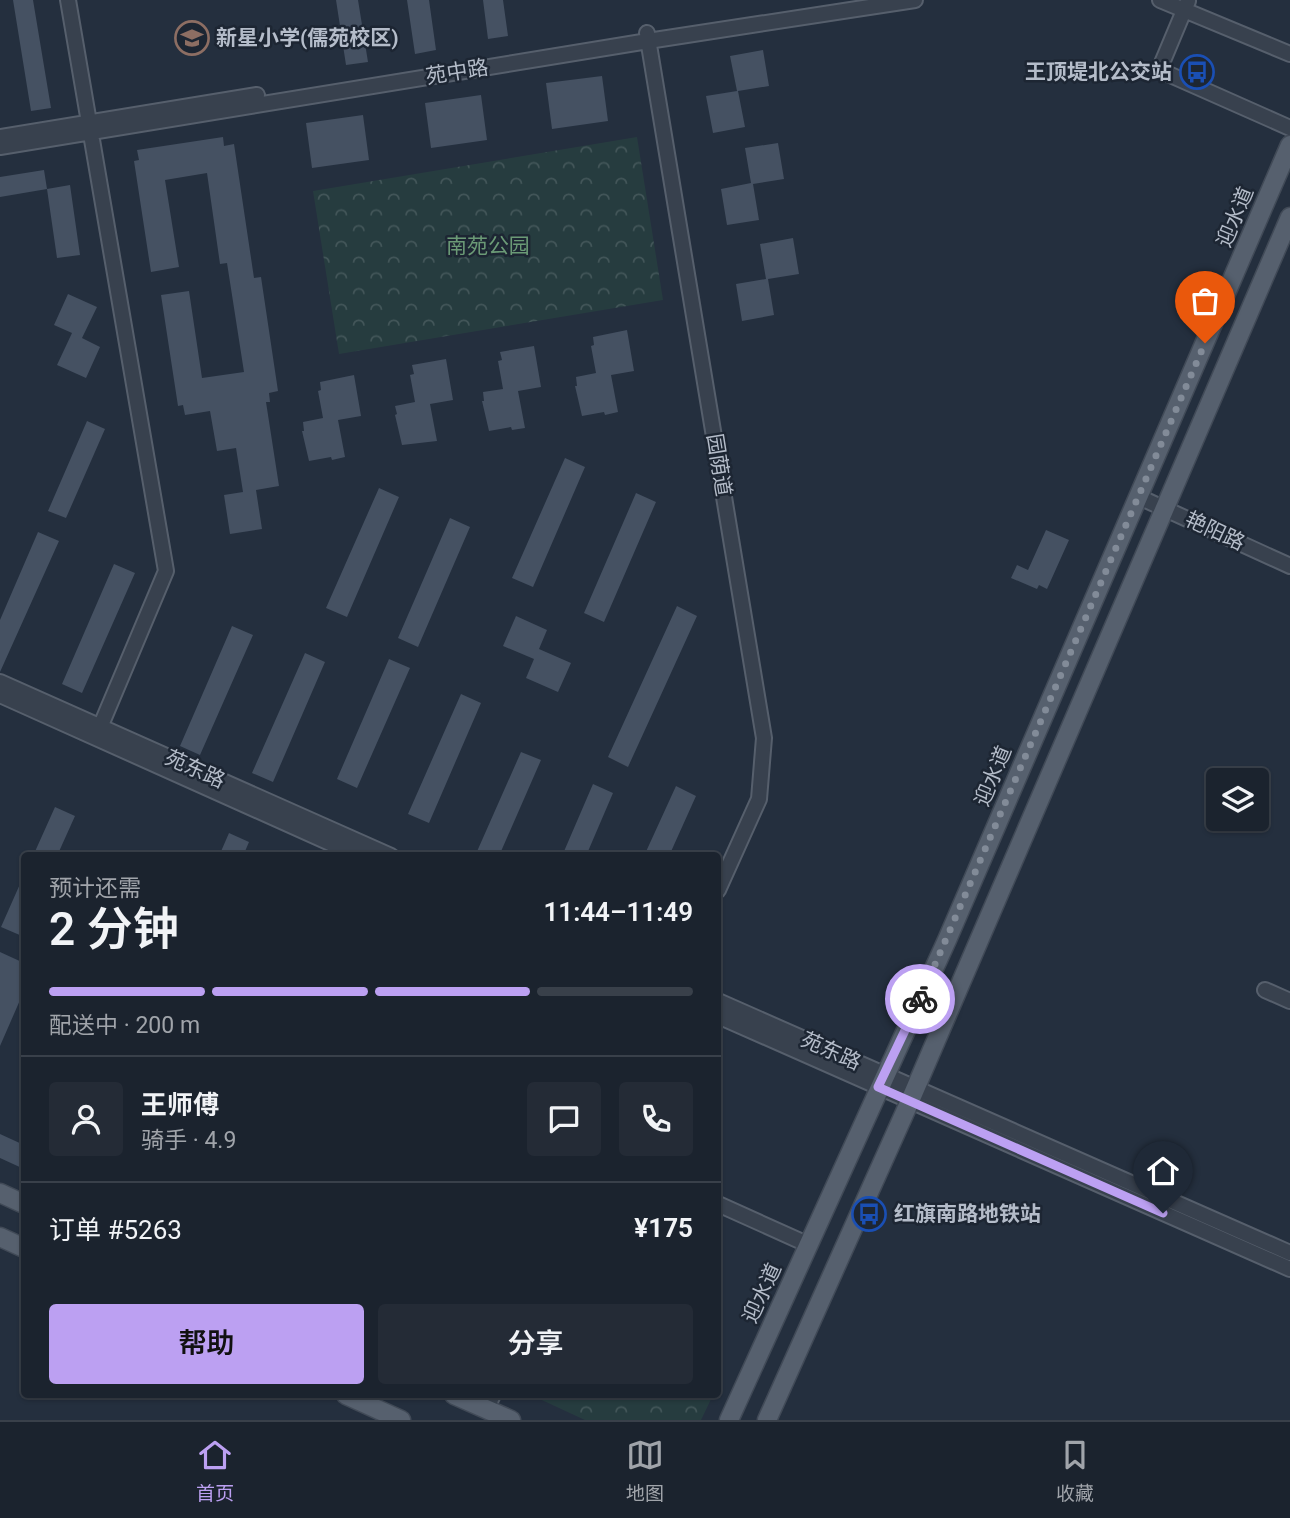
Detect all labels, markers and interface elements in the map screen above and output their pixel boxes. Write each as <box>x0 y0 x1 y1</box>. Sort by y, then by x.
school or university icon: 新星小学(儒苑校区) <box>173 19 211 57</box>
place label: 新星小学(儒苑校区) <box>216 26 399 50</box>
bus stop icon: 王顶堤北公交站 <box>1178 53 1216 91</box>
street label: 苑中路 <box>424 55 490 89</box>
place label: 王顶堤北公交站 <box>1025 60 1172 84</box>
street label: 迎水道 <box>1212 183 1258 251</box>
park label: 南苑公园 <box>446 234 530 258</box>
pin <box>1175 271 1235 343</box>
icon: bag <box>1186 282 1224 320</box>
street label: 园荫道 <box>702 432 736 498</box>
street label: 艳阳路 <box>1181 507 1249 555</box>
street label: 迎水道 <box>970 742 1016 810</box>
street label: 苑东路 <box>161 745 229 793</box>
map controls <box>1206 768 1269 831</box>
button: layers <box>1206 768 1269 831</box>
text: 预计还需 <box>49 875 141 902</box>
text: 11:44–11:49 <box>543 897 693 927</box>
text: 2 分钟 <box>49 902 179 956</box>
courier <box>885 964 955 1034</box>
icon: bike <box>901 980 939 1018</box>
text: 配送中 · 200 m <box>49 1012 200 1039</box>
street label: 苑东路 <box>797 1027 865 1075</box>
button: person <box>49 1082 123 1156</box>
button: chat <box>527 1082 601 1156</box>
button: phone <box>619 1082 693 1156</box>
text: 王师傅 <box>141 1090 219 1120</box>
text: 骑手 · 4.9 <box>141 1127 236 1154</box>
pin <box>1133 1141 1193 1213</box>
icon: home <box>1144 1152 1182 1190</box>
bus stop icon: 红旗南路地铁站 <box>850 1195 888 1233</box>
place label: 红旗南路地铁站 <box>894 1202 1041 1226</box>
text: ¥175 <box>634 1213 693 1243</box>
text: 订单 #5263 <box>49 1215 182 1245</box>
street label: 迎水道 <box>738 1259 786 1327</box>
button: 帮助 <box>49 1304 364 1384</box>
button: 分享 <box>378 1304 693 1384</box>
tab: 首页 <box>196 1436 234 1505</box>
tab: 地图 <box>626 1436 664 1505</box>
tab: 收藏 <box>1056 1436 1094 1505</box>

